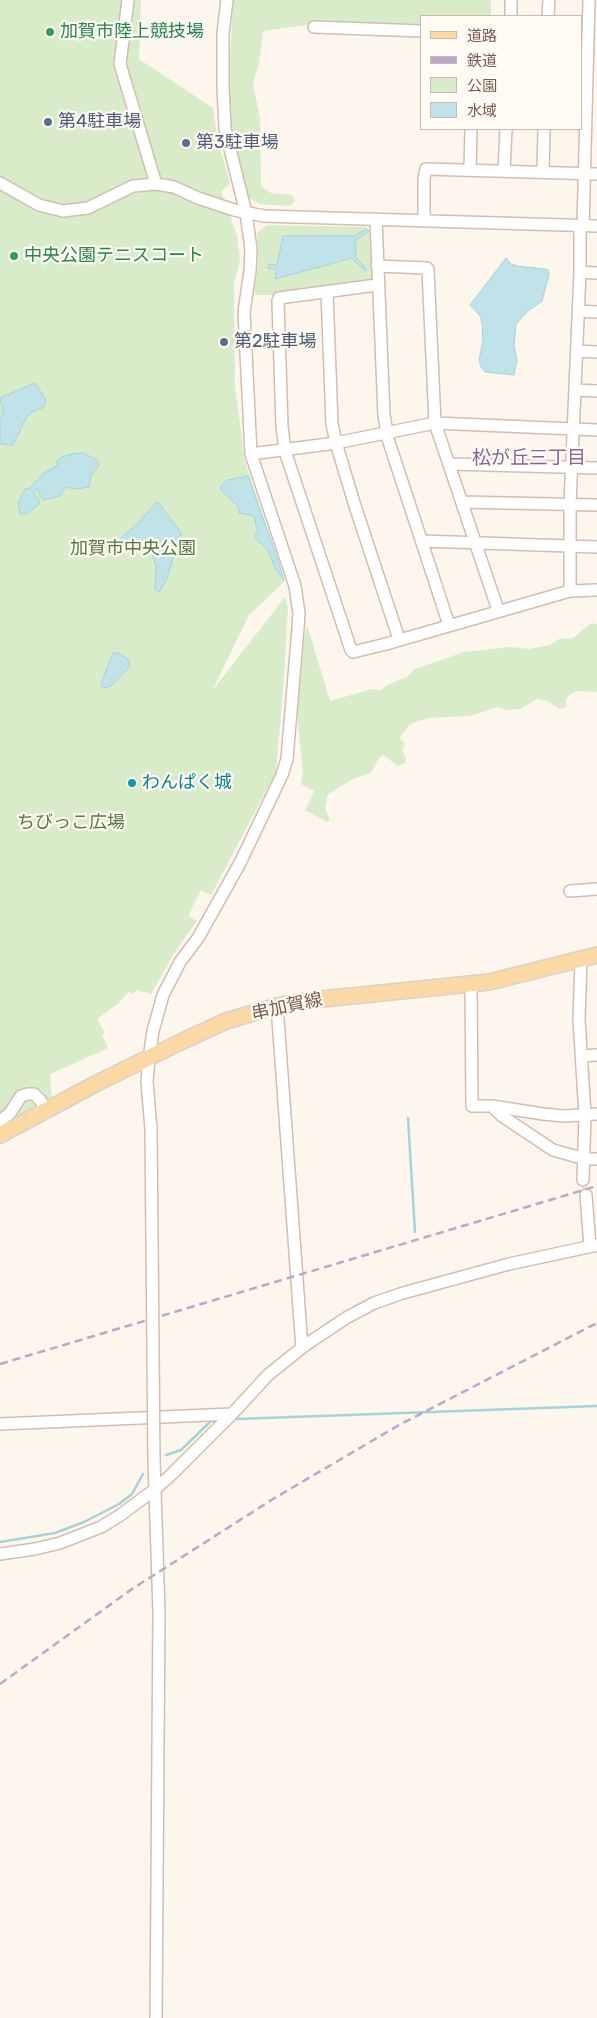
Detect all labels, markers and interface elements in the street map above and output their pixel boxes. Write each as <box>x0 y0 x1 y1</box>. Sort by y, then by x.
legend <box>420 15 582 130</box>
place label: 加賀市陸上競技場 <box>60 21 204 43</box>
marker: 加賀市陸上競技場 <box>44 26 56 38</box>
text: 道路 <box>467 27 497 45</box>
text: 鉄道 <box>467 52 497 70</box>
text: 公園 <box>467 77 497 95</box>
text: 水域 <box>467 102 497 120</box>
place label: 第4駐車場 <box>58 111 141 133</box>
marker: 第4駐車場 <box>42 116 54 128</box>
place label: 第3駐車場 <box>196 132 279 154</box>
marker: 第3駐車場 <box>180 137 192 149</box>
place label: 中央公園テニスコート <box>24 245 204 267</box>
marker: 中央公園テニスコート <box>8 250 20 262</box>
place label: 第2駐車場 <box>234 331 317 353</box>
marker: 第2駐車場 <box>218 336 230 348</box>
district label: 松が丘三丁目 <box>472 448 586 470</box>
park label: 加賀市中央公園 <box>70 538 196 560</box>
place label: わんぱく城 <box>142 772 232 794</box>
marker: わんぱく城 <box>126 777 138 789</box>
park label: ちびっこ広場 <box>17 812 125 834</box>
street label: 串加賀線 <box>250 989 324 1025</box>

